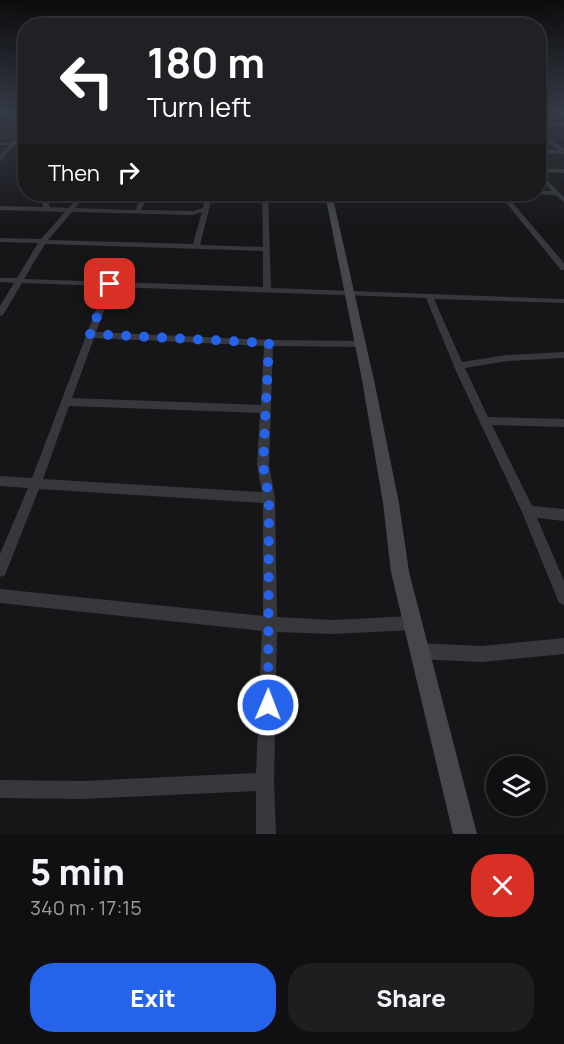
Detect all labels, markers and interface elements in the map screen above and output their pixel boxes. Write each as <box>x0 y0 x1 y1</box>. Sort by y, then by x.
text: 180 m <box>147 33 265 91</box>
icon: left <box>48 42 126 120</box>
text: Turn left <box>147 88 251 125</box>
icon: right <box>112 156 145 189</box>
text: Then <box>48 158 100 188</box>
pin <box>84 258 135 309</box>
icon: arrive <box>93 267 126 300</box>
position arrow <box>236 673 300 737</box>
map controls <box>486 756 546 816</box>
button: layers <box>486 756 546 816</box>
text: 5 min <box>30 847 125 896</box>
button: close <box>471 854 534 917</box>
text: 340 m · 17:15 <box>30 894 142 921</box>
button: Exit <box>30 963 276 1032</box>
button: Share <box>288 963 534 1032</box>

